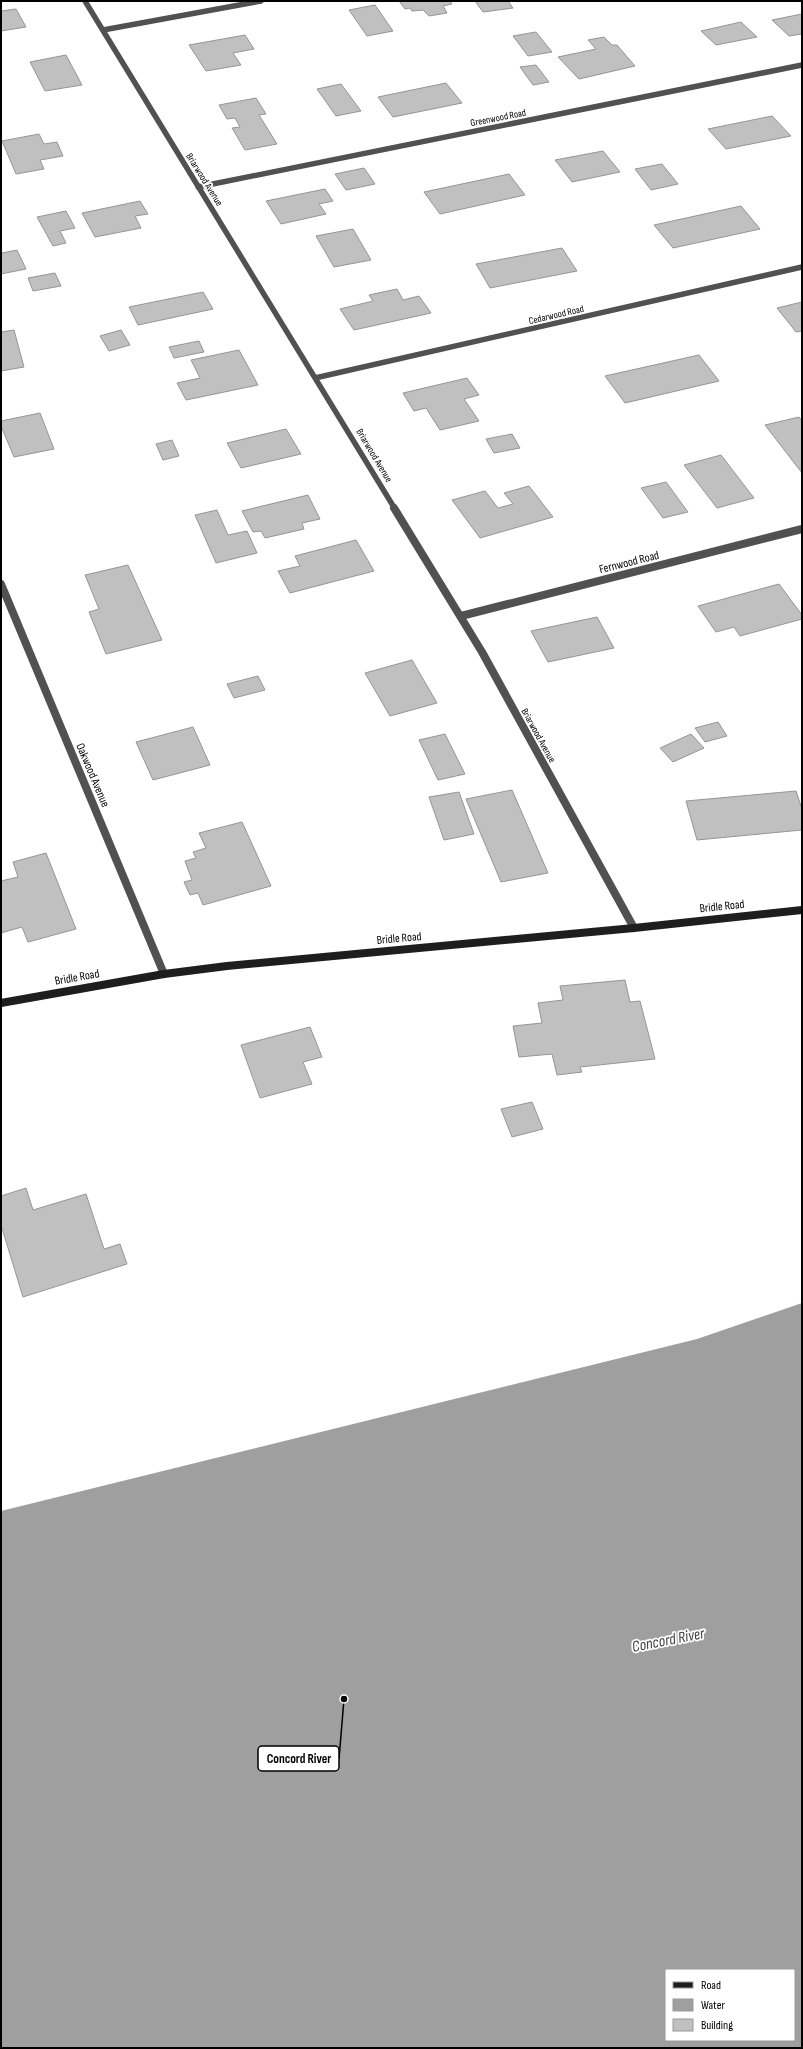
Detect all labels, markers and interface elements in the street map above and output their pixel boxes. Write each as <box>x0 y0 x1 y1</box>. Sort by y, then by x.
street label: Greenwood Road <box>469 107 527 129</box>
street label: Briarwood Avenue <box>183 151 225 208</box>
street label: Cedarwood Road <box>528 303 585 327</box>
street label: Briarwood Avenue <box>354 427 395 484</box>
street label: Fernwood Road <box>598 548 661 577</box>
street label: Briarwood Avenue <box>518 706 558 765</box>
street label: Oakwood Avenue <box>72 741 113 810</box>
street label: Bridle Road <box>699 897 745 916</box>
street label: Bridle Road <box>376 929 422 948</box>
street label: Bridle Road <box>54 966 101 989</box>
water label: Concord River <box>630 1624 707 1657</box>
callout: Concord River <box>258 1746 339 1771</box>
text: Concord River <box>267 1751 331 1767</box>
legend <box>665 1969 795 2041</box>
text: Road <box>701 1978 721 1993</box>
text: Water <box>701 1998 725 2013</box>
text: Building <box>701 2018 733 2033</box>

